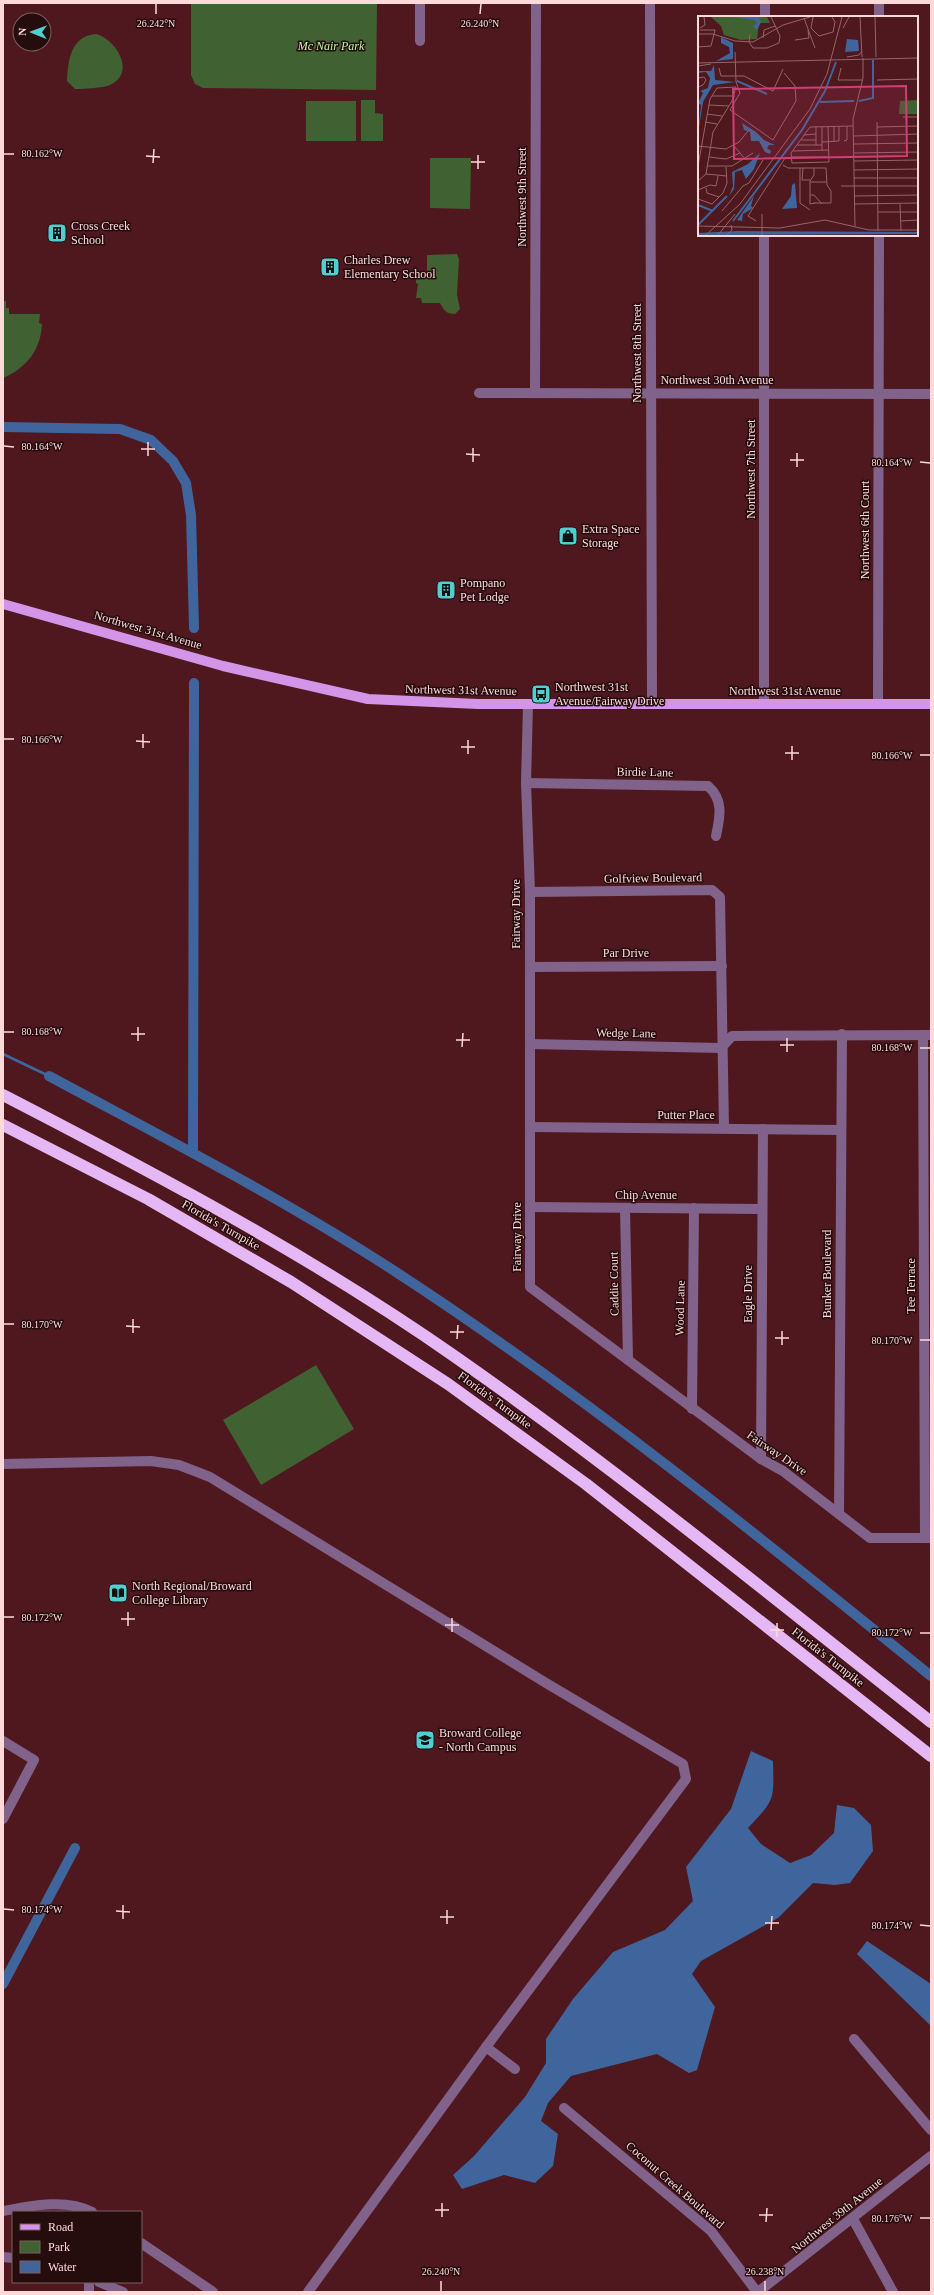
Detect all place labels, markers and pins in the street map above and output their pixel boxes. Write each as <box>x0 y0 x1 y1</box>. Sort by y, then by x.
place label: Cross Creek School <box>71 219 130 247</box>
building icon: Cross Creek School <box>46 222 68 244</box>
place label: Charles Drew Elementary School <box>344 253 436 281</box>
building icon: Charles Drew Elementary School <box>319 256 341 278</box>
place label: Extra Space Storage <box>582 522 640 550</box>
shop icon: Extra Space Storage <box>557 525 579 547</box>
place label: Pompano Pet Lodge <box>460 576 509 604</box>
building icon: Pompano Pet Lodge <box>435 579 457 601</box>
place label: Northwest 31st Avenue/Fairway Drive <box>555 680 664 708</box>
bus stop icon: Northwest 31st Avenue/Fairway Drive <box>530 683 552 705</box>
place label: North Regional/Broward College Library <box>132 1579 252 1607</box>
library icon: North Regional/Broward College Library <box>107 1582 129 1604</box>
place label: Broward College - North Campus <box>439 1726 521 1754</box>
school or university icon: Broward College - North Campus <box>414 1729 436 1751</box>

